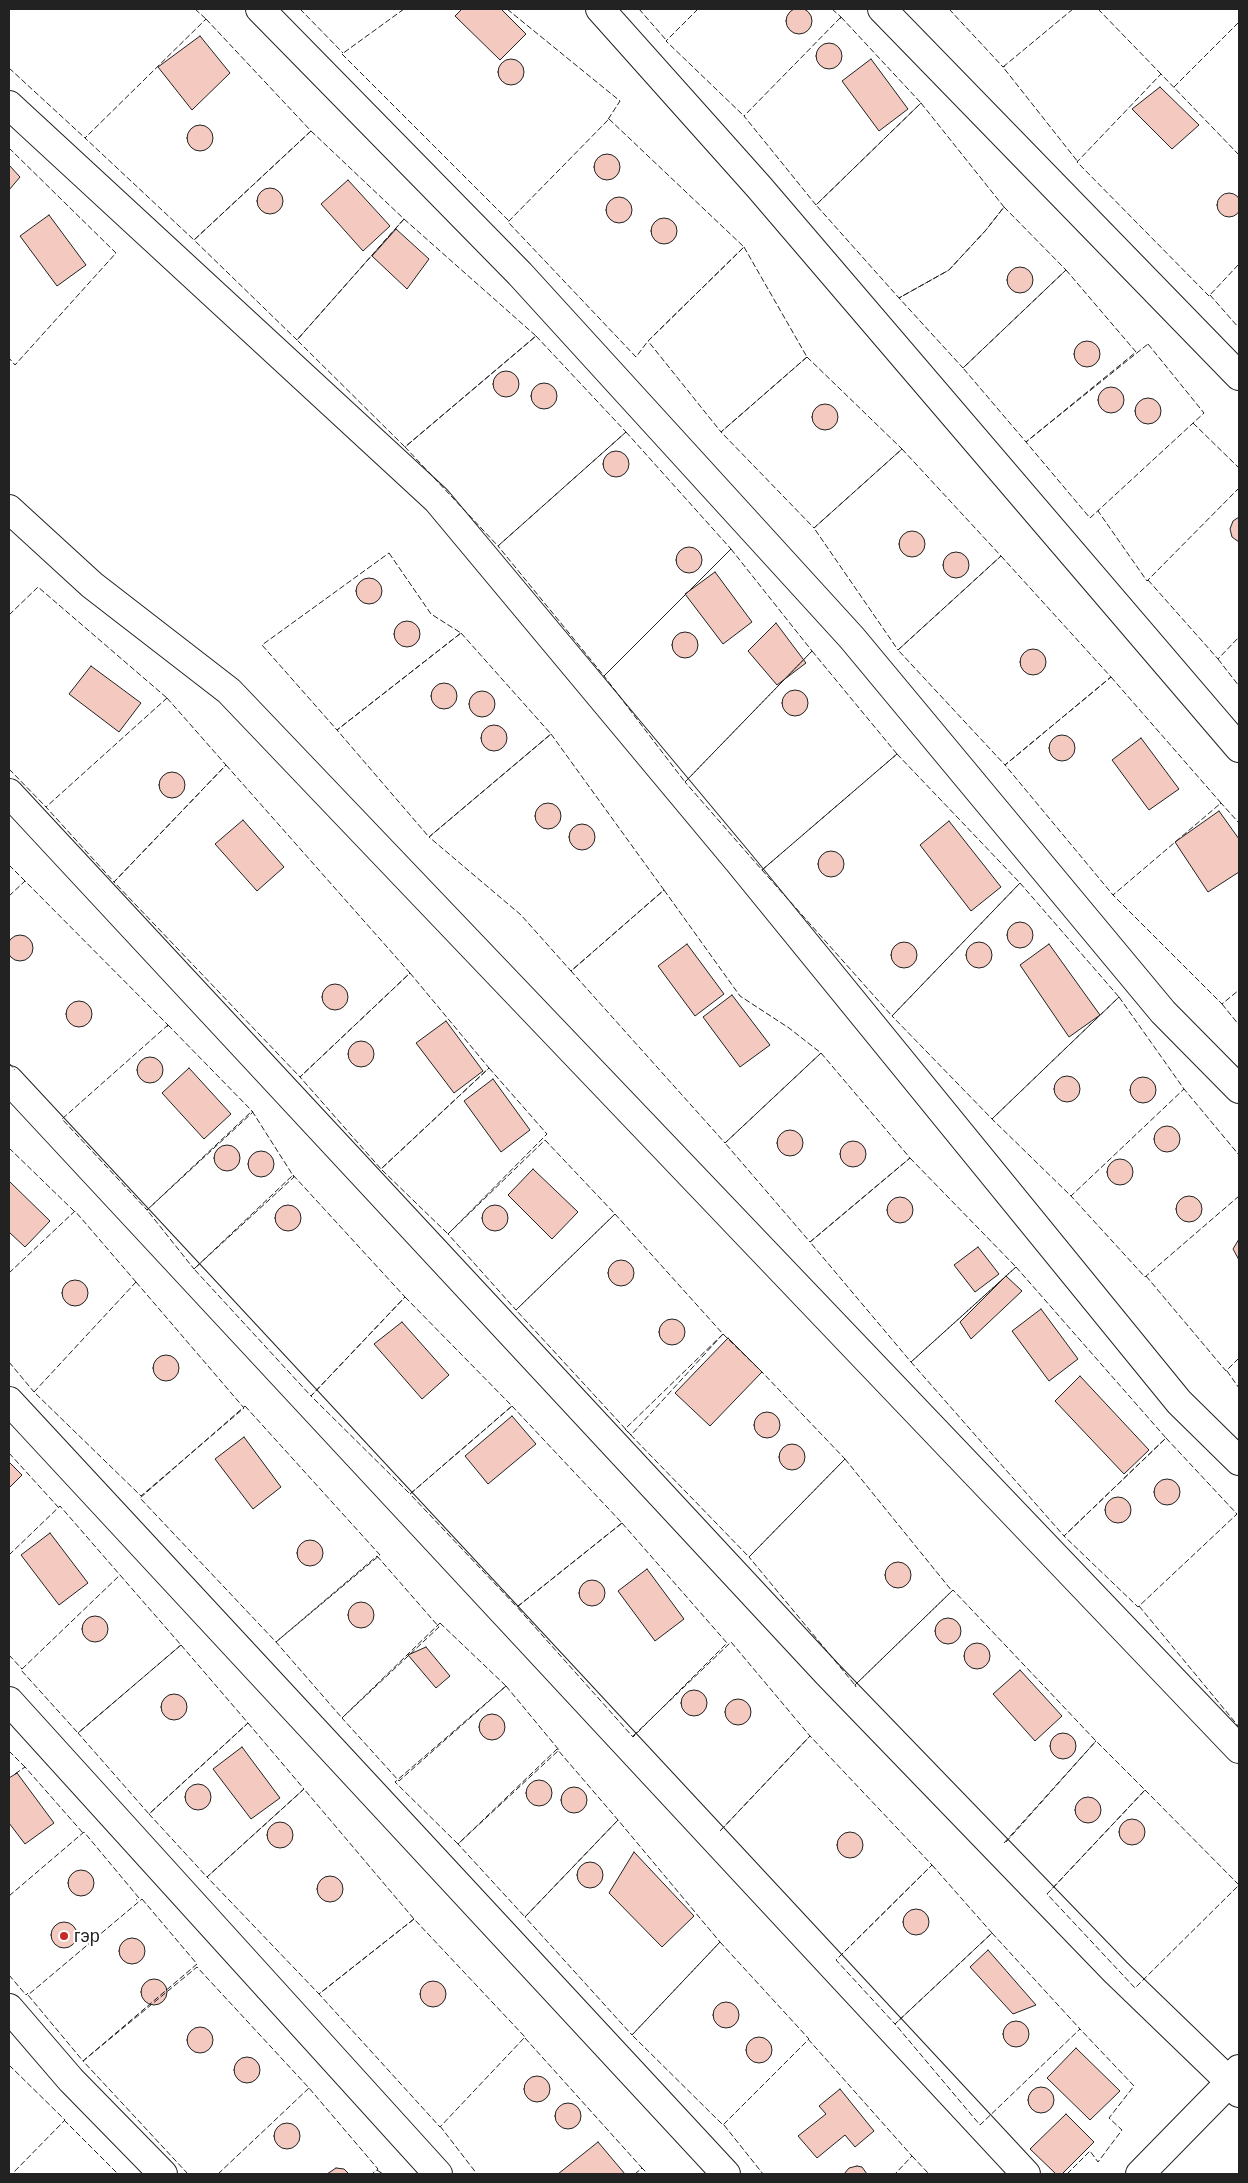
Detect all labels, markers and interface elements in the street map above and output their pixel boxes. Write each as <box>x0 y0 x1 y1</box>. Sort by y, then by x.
place label: гэр <box>74 1925 100 1947</box>
marker: гэр <box>58 1930 70 1942</box>

